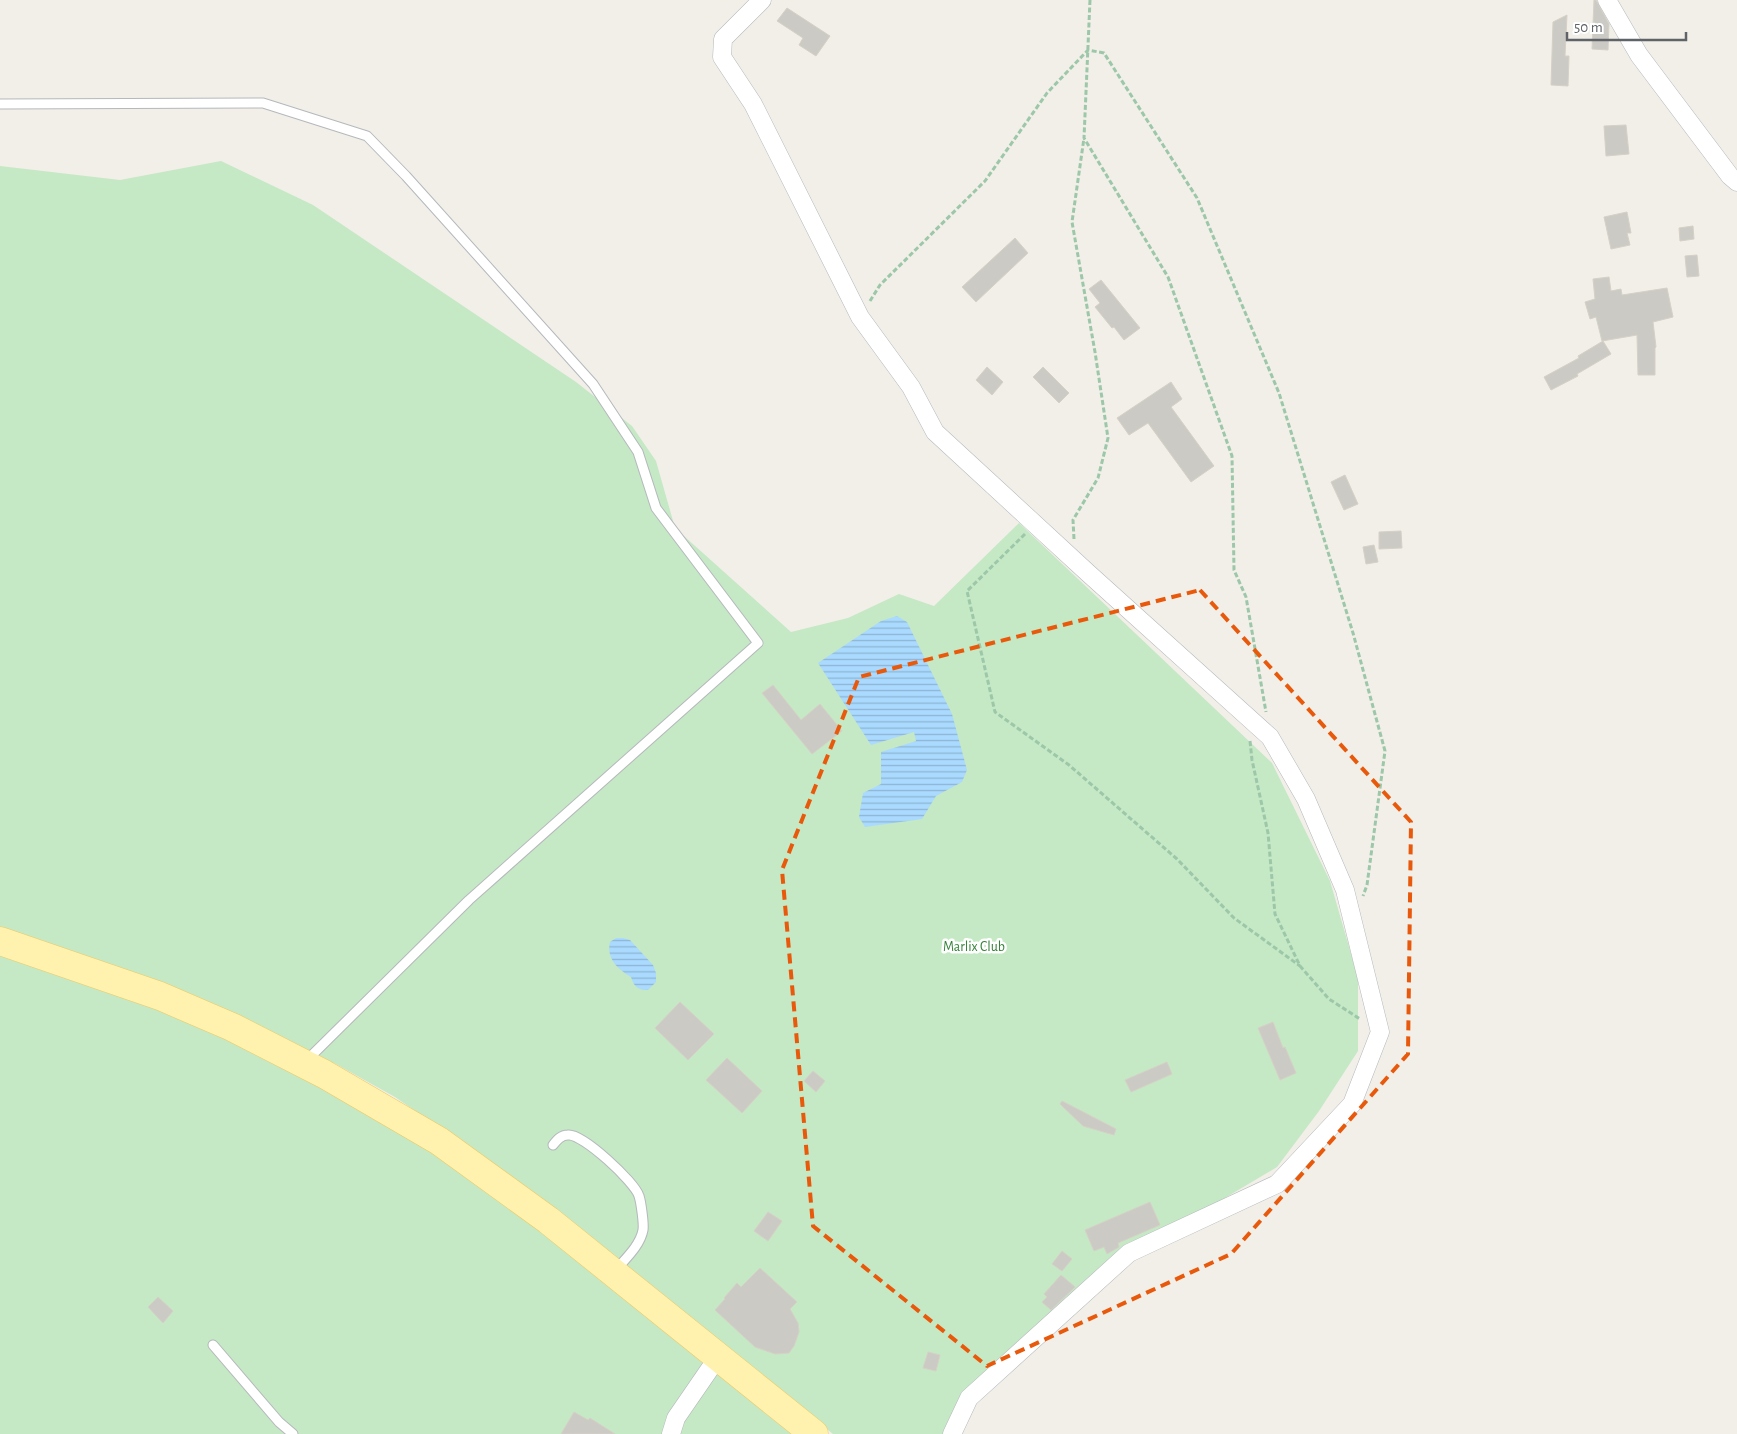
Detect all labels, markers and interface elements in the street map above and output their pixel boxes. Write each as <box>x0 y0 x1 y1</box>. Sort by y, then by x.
scale bar <box>1567 10 1686 42</box>
text: 50 m <box>1574 20 1603 35</box>
park label: Marlix Club <box>943 940 1005 954</box>

